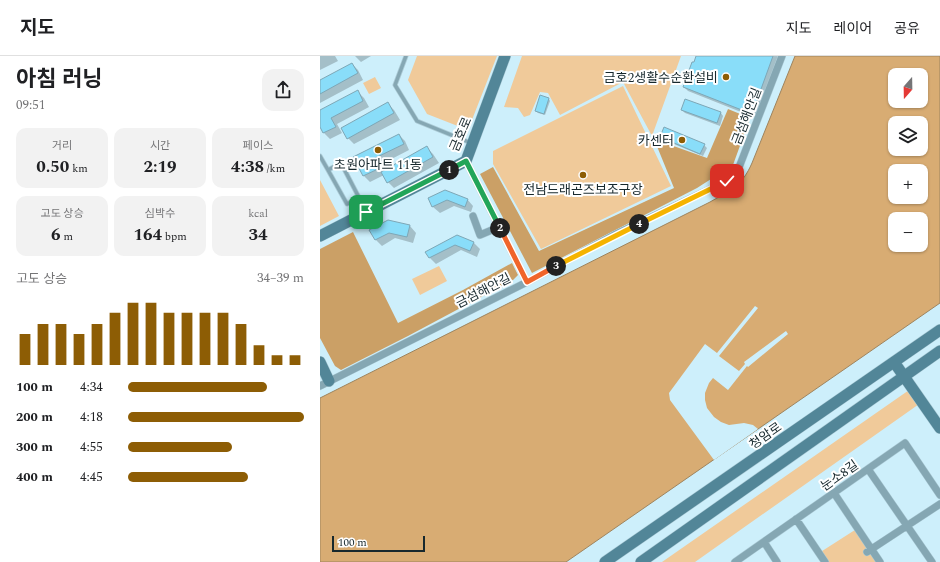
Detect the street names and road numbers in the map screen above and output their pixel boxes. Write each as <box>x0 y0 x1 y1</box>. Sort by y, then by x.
street label: 금섬해안길 <box>727 85 767 148</box>
street label: 금호로 <box>445 114 477 155</box>
street label: 금섬해안길 <box>452 268 515 313</box>
street label: 청암로 <box>745 417 786 454</box>
street label: 눈소8길 <box>816 455 863 496</box>

